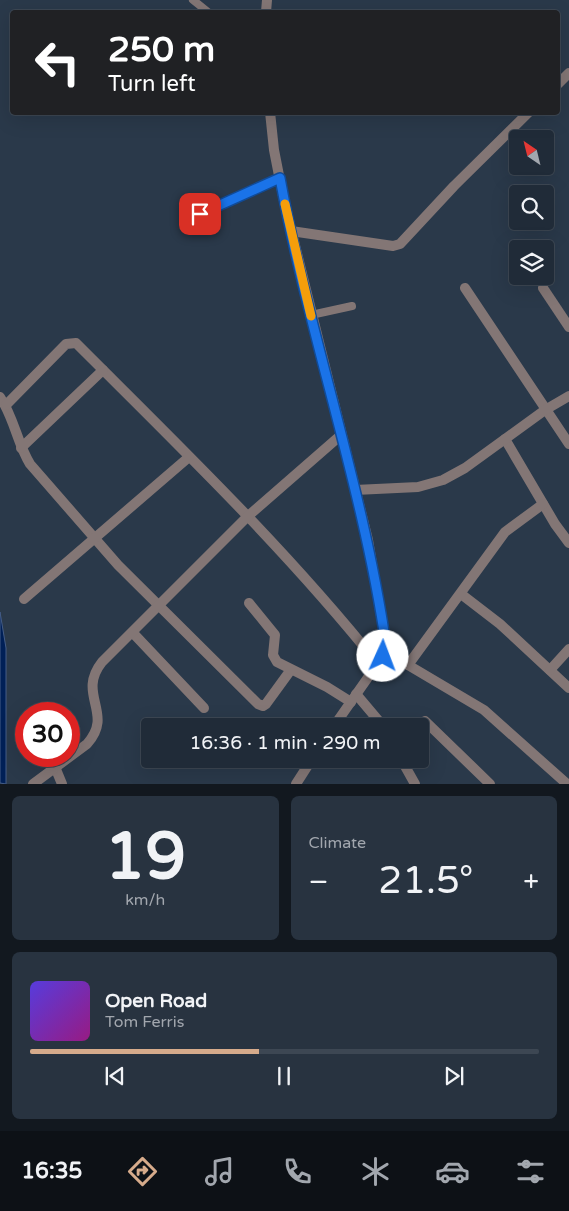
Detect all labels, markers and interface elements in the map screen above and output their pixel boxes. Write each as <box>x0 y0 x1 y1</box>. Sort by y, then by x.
text: 250 m <box>108 29 215 71</box>
icon: left <box>25 30 90 95</box>
text: Turn left <box>108 71 196 97</box>
north arrow <box>509 130 554 175</box>
map controls <box>509 130 554 285</box>
button: search <box>509 185 554 230</box>
pin <box>179 193 221 235</box>
icon: arrive <box>186 200 214 228</box>
button: layers <box>509 240 554 285</box>
position arrow <box>356 629 408 681</box>
speed limit sign: 30 <box>15 702 80 767</box>
text: 16:36 · 1 min · 290 m <box>189 732 381 754</box>
text: 19 <box>104 818 186 897</box>
text: Climate <box>309 833 366 853</box>
text: 21.5° <box>378 858 473 904</box>
text: − <box>309 865 328 899</box>
text: + <box>523 865 539 899</box>
text: km/h <box>125 890 165 910</box>
text: Open Road <box>105 990 207 1012</box>
text: Tom Ferris <box>105 1012 184 1032</box>
icon: previous <box>101 1062 129 1090</box>
icon: pause <box>270 1062 298 1090</box>
icon: next <box>440 1062 468 1090</box>
icon: directions <box>125 1154 160 1189</box>
icon: music <box>202 1154 237 1189</box>
icon: phone <box>280 1154 315 1189</box>
icon: climate <box>358 1154 393 1189</box>
icon: car <box>435 1154 470 1189</box>
icon: filters <box>513 1154 548 1189</box>
text: 16:35 <box>21 1158 82 1184</box>

